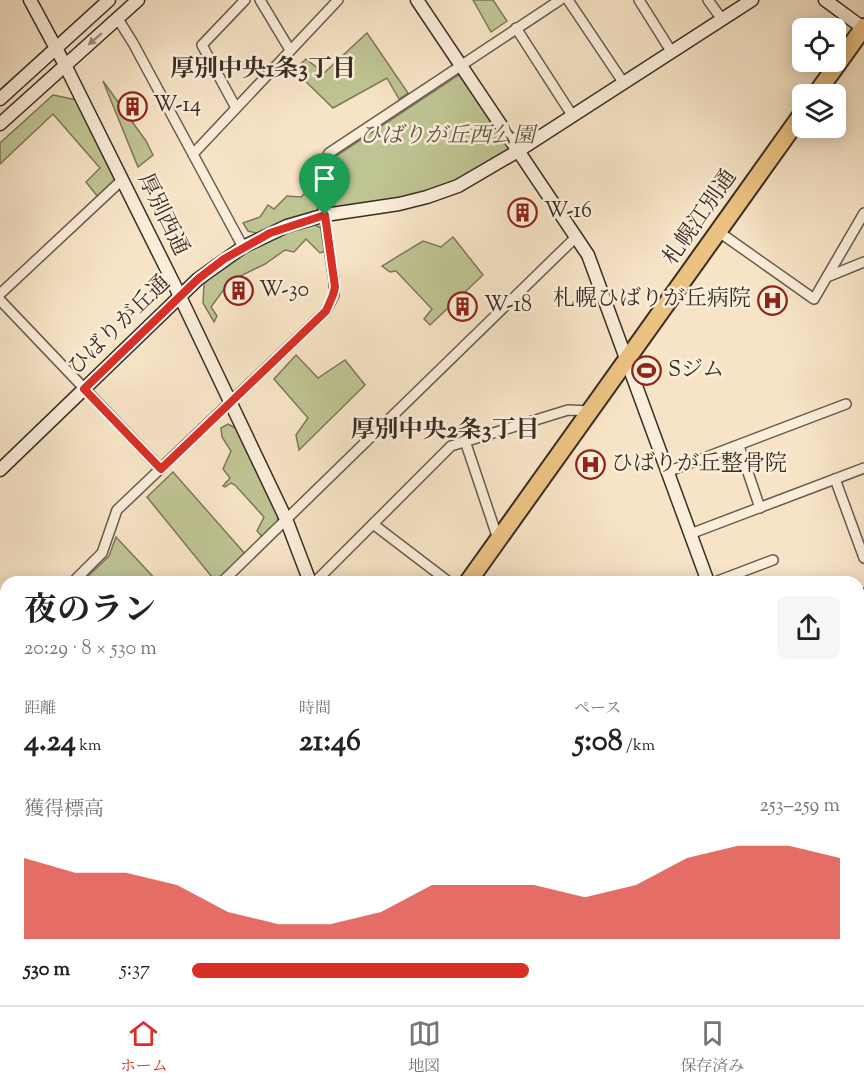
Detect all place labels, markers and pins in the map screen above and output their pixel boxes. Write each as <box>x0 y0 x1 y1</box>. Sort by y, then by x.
building icon: W-14 <box>116 90 148 122</box>
place label: W-14 <box>153 90 201 122</box>
pin <box>299 153 350 215</box>
building icon: W-16 <box>507 196 539 228</box>
place label: W-16 <box>544 196 592 228</box>
building icon: W-30 <box>222 275 254 307</box>
place label: W-30 <box>259 275 309 307</box>
place label: 札幌ひばりが丘病院 <box>553 284 751 316</box>
hospital icon: 札幌ひばりが丘病院 <box>756 284 788 316</box>
building icon: W-18 <box>447 290 479 322</box>
place label: W-18 <box>484 290 532 322</box>
sports icon: Sジム <box>631 355 663 387</box>
place label: Sジム <box>668 355 724 387</box>
hospital icon: ひばりが丘整骨院 <box>574 449 606 481</box>
place label: ひばりが丘整骨院 <box>611 449 787 481</box>

